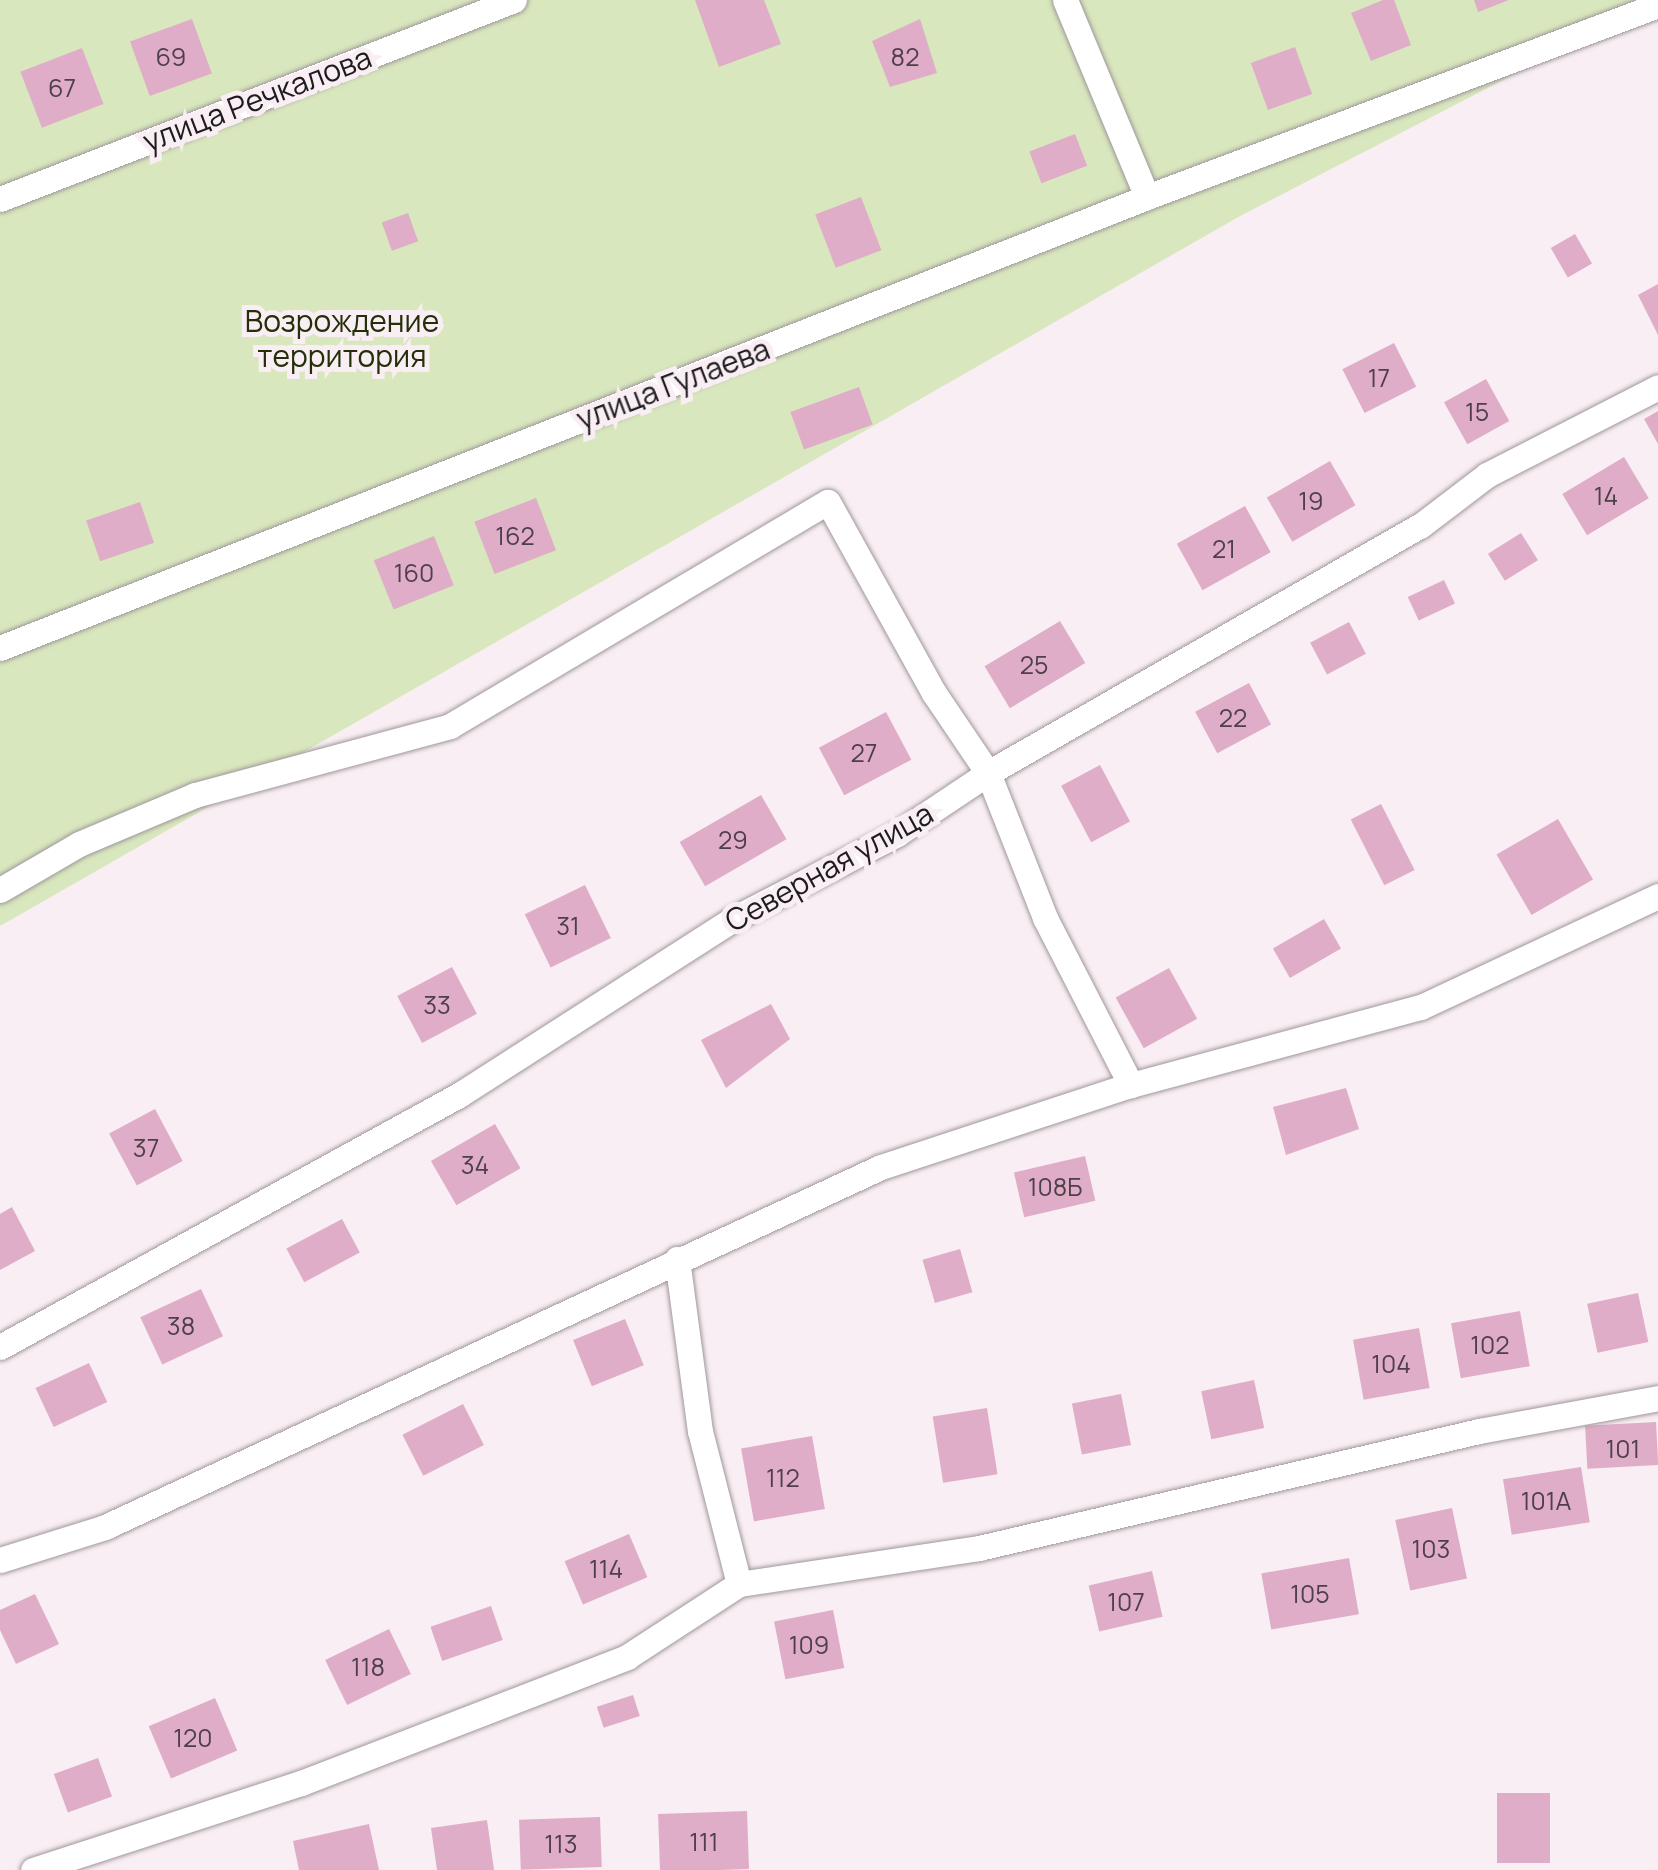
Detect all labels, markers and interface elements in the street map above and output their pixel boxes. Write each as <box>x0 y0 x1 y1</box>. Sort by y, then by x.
street label: улица Речкалова <box>138 39 376 159</box>
house number: 69 <box>156 42 186 72</box>
house number: 82 <box>891 42 919 72</box>
house number: 67 <box>48 73 76 103</box>
park label: Возрождение территория <box>245 303 439 374</box>
street label: улица Гулаева <box>571 331 775 437</box>
house number: 17 <box>1368 363 1390 393</box>
house number: 15 <box>1465 397 1489 427</box>
house number: 14 <box>1594 481 1618 511</box>
house number: 19 <box>1298 486 1324 516</box>
house number: 162 <box>495 521 535 551</box>
house number: 21 <box>1212 534 1236 564</box>
house number: 160 <box>394 558 434 588</box>
house number: 25 <box>1020 650 1048 680</box>
house number: 22 <box>1219 703 1247 733</box>
house number: 27 <box>851 738 877 768</box>
street label: Северная улица <box>719 795 939 939</box>
house number: 29 <box>718 825 748 855</box>
house number: 31 <box>556 911 580 941</box>
house number: 33 <box>423 990 451 1020</box>
house number: 37 <box>133 1133 159 1163</box>
house number: 34 <box>461 1150 489 1180</box>
house number: 108Б <box>1028 1172 1082 1202</box>
house number: 38 <box>167 1311 195 1341</box>
house number: 102 <box>1470 1330 1510 1360</box>
house number: 104 <box>1371 1349 1411 1379</box>
house number: 101 <box>1606 1434 1640 1464</box>
house number: 112 <box>766 1463 800 1493</box>
house number: 101А <box>1521 1486 1571 1516</box>
house number: 103 <box>1412 1534 1450 1564</box>
house number: 114 <box>589 1554 623 1584</box>
house number: 105 <box>1290 1579 1330 1609</box>
house number: 107 <box>1107 1587 1145 1617</box>
house number: 109 <box>789 1630 829 1660</box>
house number: 118 <box>351 1652 385 1682</box>
house number: 120 <box>173 1723 213 1753</box>
house number: 111 <box>689 1827 719 1857</box>
house number: 113 <box>544 1829 578 1859</box>

